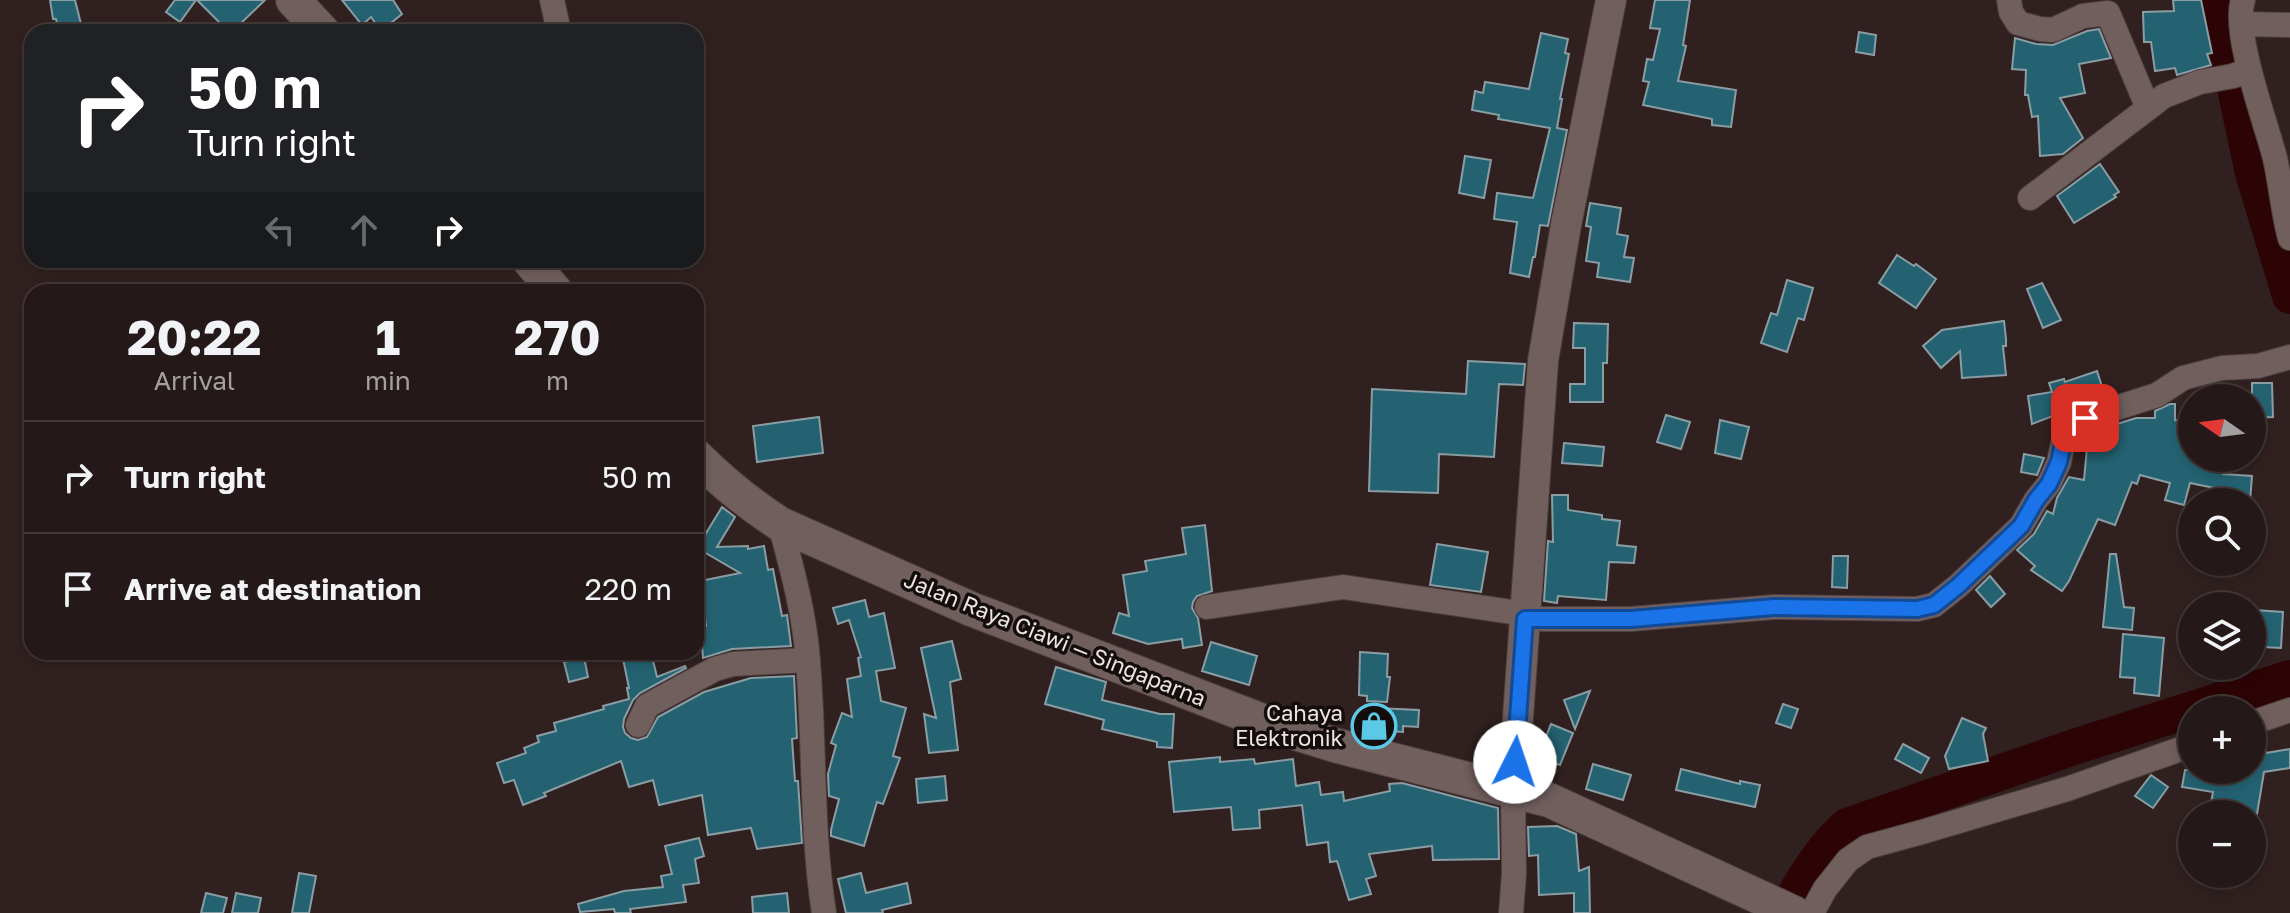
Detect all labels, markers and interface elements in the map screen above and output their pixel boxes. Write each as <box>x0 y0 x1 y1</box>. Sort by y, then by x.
text: 50 m <box>188 53 322 120</box>
icon: right <box>56 56 160 160</box>
text: Turn right <box>188 121 356 164</box>
icon: left <box>258 208 302 252</box>
icon: ahead <box>342 208 386 252</box>
icon: right <box>426 208 470 252</box>
text: 20:22 <box>127 308 262 366</box>
text: 1 <box>375 308 400 366</box>
text: 270 <box>514 308 601 366</box>
text: Arrival <box>154 365 235 396</box>
text: min <box>365 365 411 396</box>
text: m <box>546 365 569 396</box>
pin <box>2051 384 2119 452</box>
north arrow <box>2178 384 2266 472</box>
map controls <box>2178 384 2266 888</box>
icon: arrive <box>2063 396 2107 440</box>
icon: right <box>56 455 100 499</box>
text: Turn right <box>124 459 266 495</box>
text: 50 m <box>602 459 672 495</box>
button: search <box>2178 488 2266 576</box>
street label: Jalan Raya Ciawi — Singaparna <box>900 565 1210 712</box>
icon: arrive <box>56 567 100 611</box>
text: Arrive at destination <box>124 571 421 607</box>
text: 220 m <box>585 571 672 607</box>
button: layers <box>2178 592 2266 680</box>
button: + <box>2178 696 2266 784</box>
place label: Cahaya Elektronik <box>1235 699 1343 751</box>
shop icon: Cahaya Elektronik <box>1350 702 1398 750</box>
position arrow <box>1473 720 1557 804</box>
button: − <box>2178 800 2266 888</box>

